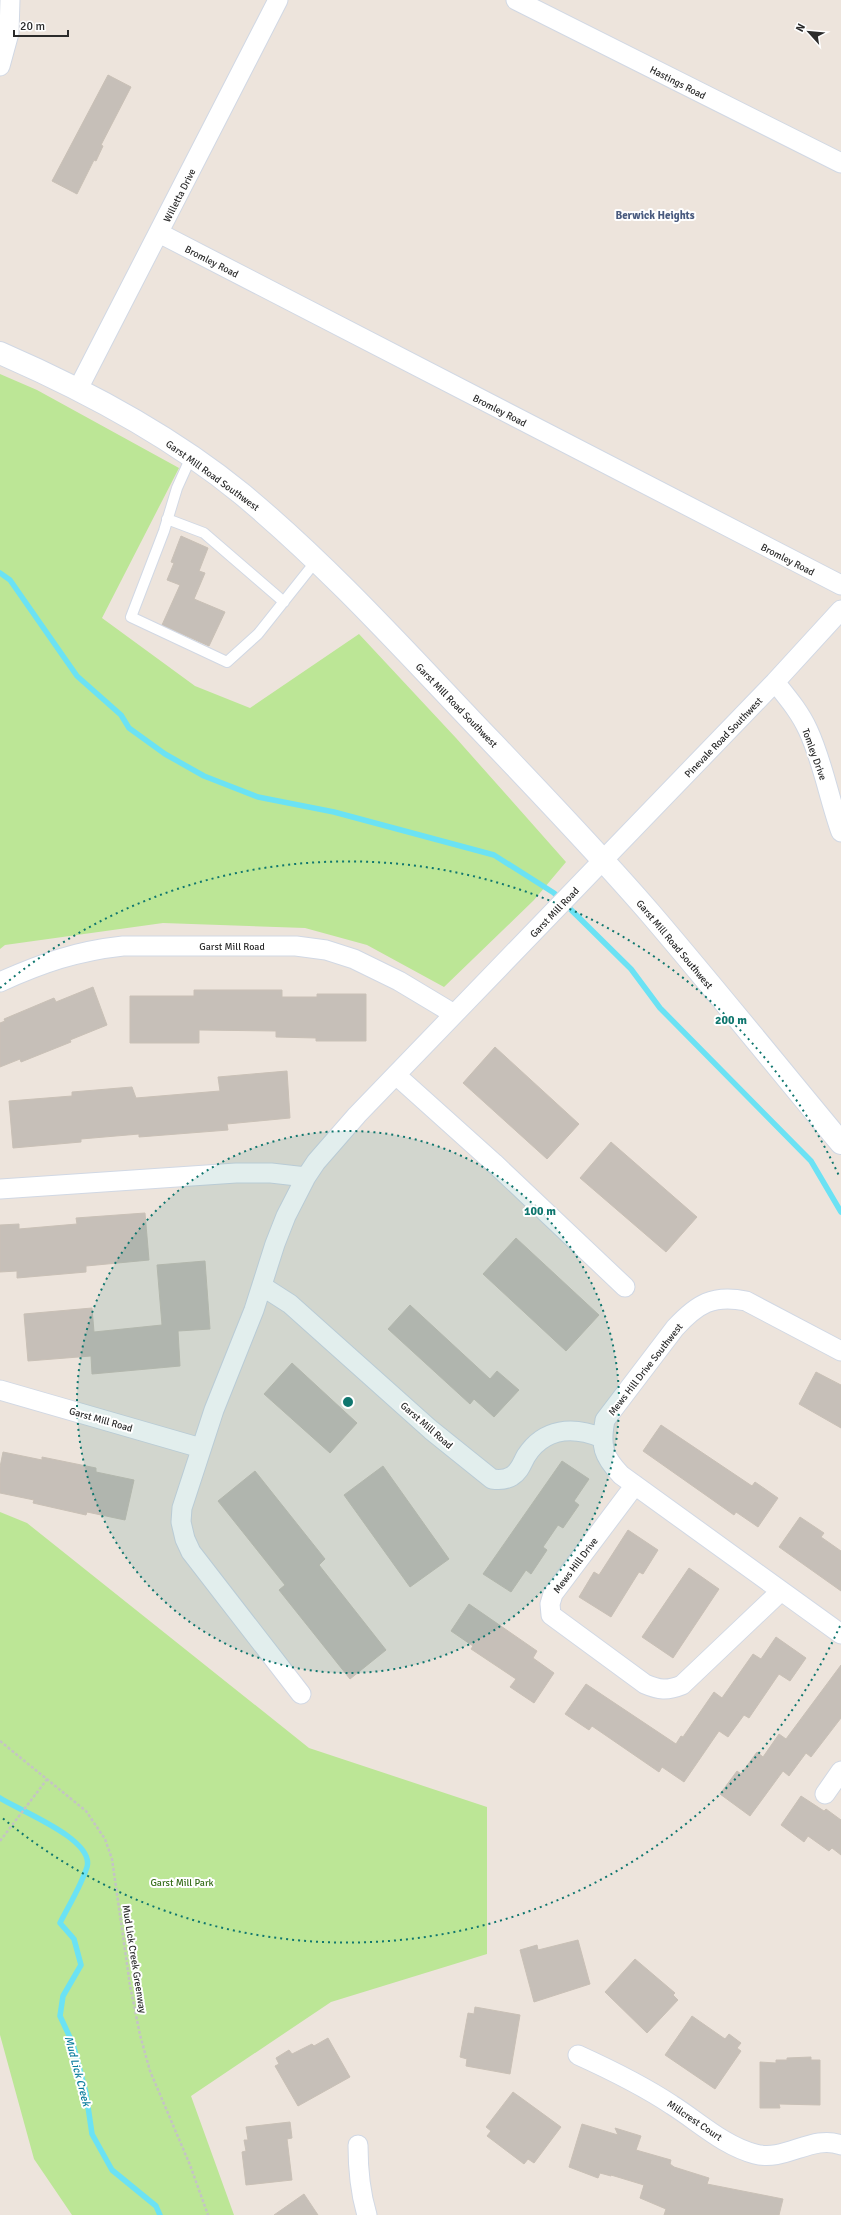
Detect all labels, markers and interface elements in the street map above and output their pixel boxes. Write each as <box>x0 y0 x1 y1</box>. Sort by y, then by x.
scale bar <box>14 12 68 38</box>
north arrow <box>789 12 829 52</box>
text: 20 m <box>20 19 45 34</box>
text: N <box>793 21 808 34</box>
street label: Hastings Road <box>648 64 708 102</box>
street label: Willetta Drive <box>161 167 199 224</box>
district label: Berwick Heights <box>615 209 695 222</box>
street label: Bromley Road <box>183 243 240 281</box>
street label: Bromley Road <box>471 392 528 430</box>
street label: Garst Mill Road Southwest <box>163 438 262 514</box>
street label: Bromley Road <box>759 541 816 579</box>
street label: Garst Mill Road Southwest <box>413 661 500 751</box>
street label: Pinevale Road Southwest <box>682 695 766 780</box>
street label: Tomley Drive <box>799 727 829 782</box>
street label: Garst Mill Road <box>528 885 582 940</box>
street label: Garst Mill Road Southwest <box>633 898 715 992</box>
street label: Garst Mill Road <box>199 941 265 953</box>
text: 200 m <box>715 1013 747 1028</box>
text: 100 m <box>524 1204 556 1219</box>
street label: Mews Hill Drive Southwest <box>606 1321 686 1418</box>
centre of rings <box>341 1395 355 1409</box>
street label: Garst Mill Road <box>398 1400 455 1452</box>
street label: Garst Mill Road <box>68 1405 134 1435</box>
street label: Mews Hill Drive <box>551 1535 601 1596</box>
park label: Garst Mill Park <box>150 1877 214 1889</box>
street label: Mud Lick Creek Greenway <box>120 1904 149 2014</box>
water label: Mud Lick Creek <box>62 2035 93 2109</box>
street label: Millcrest Court <box>665 2098 725 2144</box>

